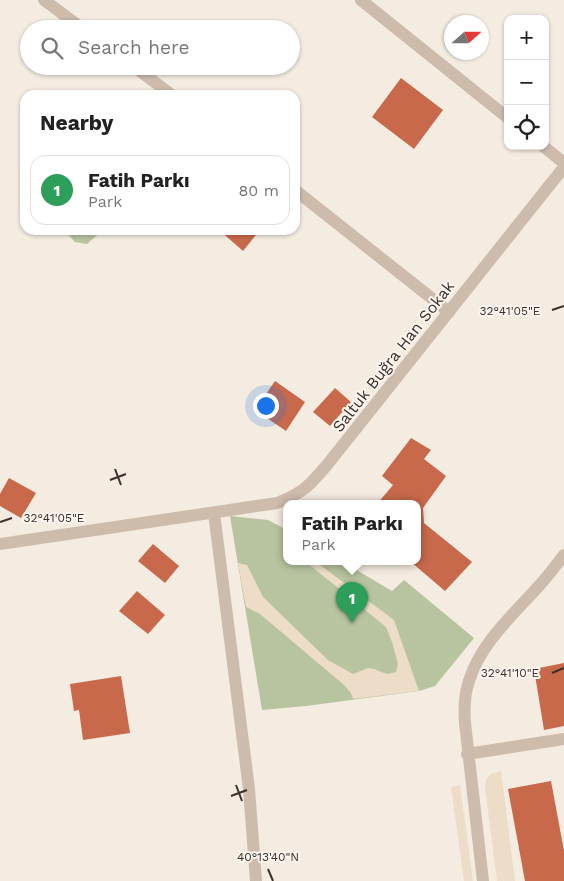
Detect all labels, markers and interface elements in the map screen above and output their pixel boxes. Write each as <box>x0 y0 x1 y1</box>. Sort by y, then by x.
north arrow <box>444 15 489 60</box>
map controls <box>504 15 549 150</box>
button: + <box>504 15 549 60</box>
search box <box>20 20 300 75</box>
icon: search <box>38 34 66 62</box>
text: Search here <box>78 36 189 59</box>
button: − <box>504 60 549 105</box>
button: locate <box>504 105 549 150</box>
text: Nearby <box>40 110 113 135</box>
text: Fatih Parkı <box>88 169 190 192</box>
text: 1 <box>54 181 60 200</box>
text: 80 m <box>238 181 279 200</box>
text: Park <box>88 192 122 211</box>
street label: Saltuk Buğra Han Sokak <box>328 277 458 436</box>
text: 32°41'05"E <box>480 304 541 318</box>
your location <box>253 393 279 419</box>
popup <box>283 500 421 565</box>
text: 32°41'05"E <box>24 511 85 525</box>
text: Fatih Parkı <box>301 512 403 535</box>
text: Park <box>301 535 336 554</box>
pin: 1 <box>336 582 368 623</box>
text: 32°41'10"E <box>481 666 540 680</box>
text: 40°13'40"N <box>237 850 299 864</box>

